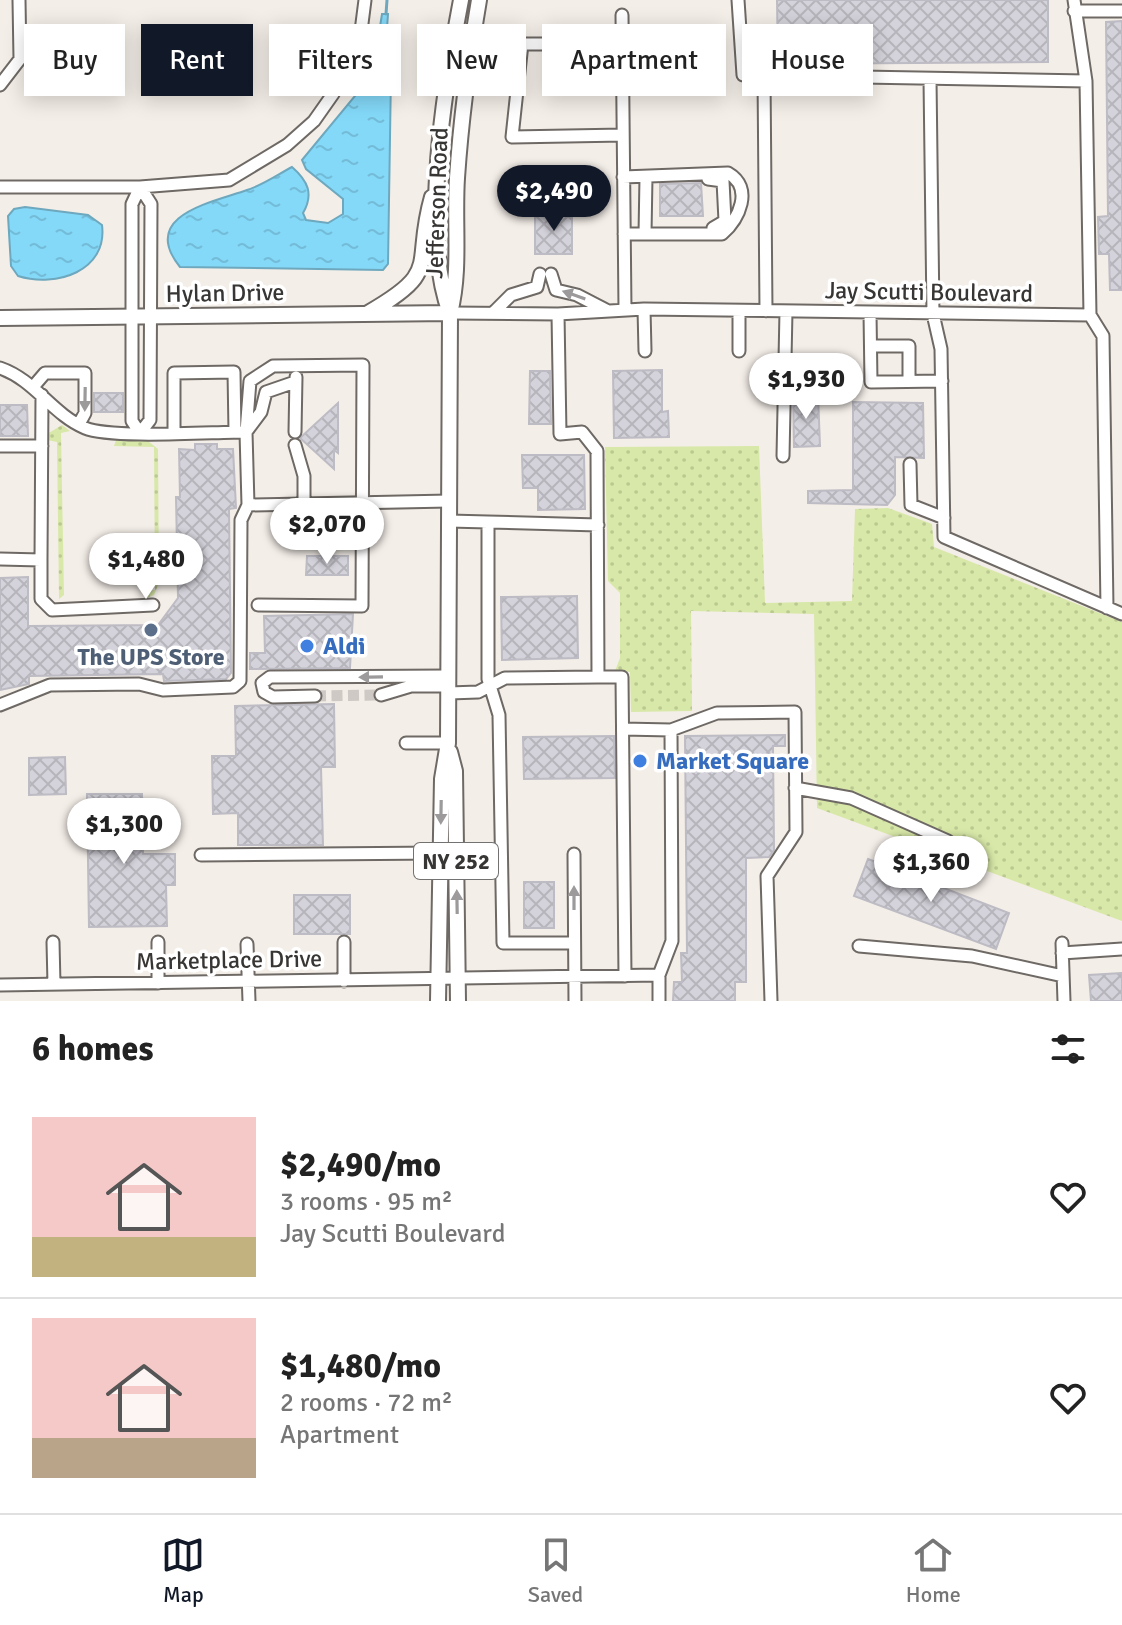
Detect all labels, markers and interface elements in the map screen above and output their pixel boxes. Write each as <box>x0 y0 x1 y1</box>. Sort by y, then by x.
chip: Buy <box>24 24 125 96</box>
chip: Rent <box>141 24 253 96</box>
chip: Filters <box>269 24 401 96</box>
chip: New <box>417 24 526 96</box>
chip: Apartment <box>542 24 726 96</box>
chip: House <box>742 24 873 96</box>
street label: Jefferson Road <box>419 127 455 279</box>
pin: $2,490 <box>489 165 619 233</box>
text: $2,490 <box>515 175 593 207</box>
street label: Jay Scutti Boulevard <box>825 275 1033 309</box>
street label: Hylan Drive <box>165 277 285 309</box>
one-way arrow <box>562 289 586 301</box>
pin: $1,930 <box>741 353 871 421</box>
text: $1,930 <box>767 363 845 395</box>
one-way arrow <box>79 387 91 412</box>
pin: $2,070 <box>262 498 392 566</box>
text: $2,070 <box>288 508 366 540</box>
pin: $1,480 <box>81 533 211 601</box>
text: $1,480 <box>107 543 185 575</box>
marker: The UPS Store <box>142 621 160 639</box>
place label: Aldi <box>323 631 366 661</box>
marker: Aldi <box>298 637 316 655</box>
place label: The UPS Store <box>77 642 225 672</box>
one-way arrow <box>358 671 383 683</box>
place label: Market Square <box>656 746 809 776</box>
marker: Market Square <box>631 752 649 770</box>
pin: $1,300 <box>59 798 189 866</box>
one-way arrow <box>435 800 448 825</box>
text: $1,300 <box>85 808 163 840</box>
pin: $1,360 <box>866 836 996 904</box>
road number: NY 252 <box>414 843 498 879</box>
text: $1,360 <box>892 846 970 878</box>
one-way arrow <box>568 885 580 910</box>
one-way arrow <box>451 889 463 914</box>
street label: Marketplace Drive <box>136 943 322 977</box>
icon: filters <box>1046 1027 1090 1071</box>
text: 6 homes <box>32 1028 153 1070</box>
text: $2,490/mo <box>280 1144 441 1186</box>
icon: home <box>96 1149 192 1245</box>
icon: heart <box>1046 1175 1090 1219</box>
text: 3 rooms · 95 m² <box>280 1186 453 1218</box>
text: Jay Scutti Boulevard <box>280 1218 505 1250</box>
text: $1,480/mo <box>280 1345 441 1387</box>
icon: home <box>96 1350 192 1446</box>
icon: heart <box>1046 1376 1090 1420</box>
text: 2 rooms · 72 m² <box>280 1387 453 1419</box>
text: Apartment <box>280 1419 399 1451</box>
tab: Map <box>161 1533 205 1608</box>
tab: Saved <box>528 1533 583 1608</box>
tab: Home <box>906 1533 961 1608</box>

